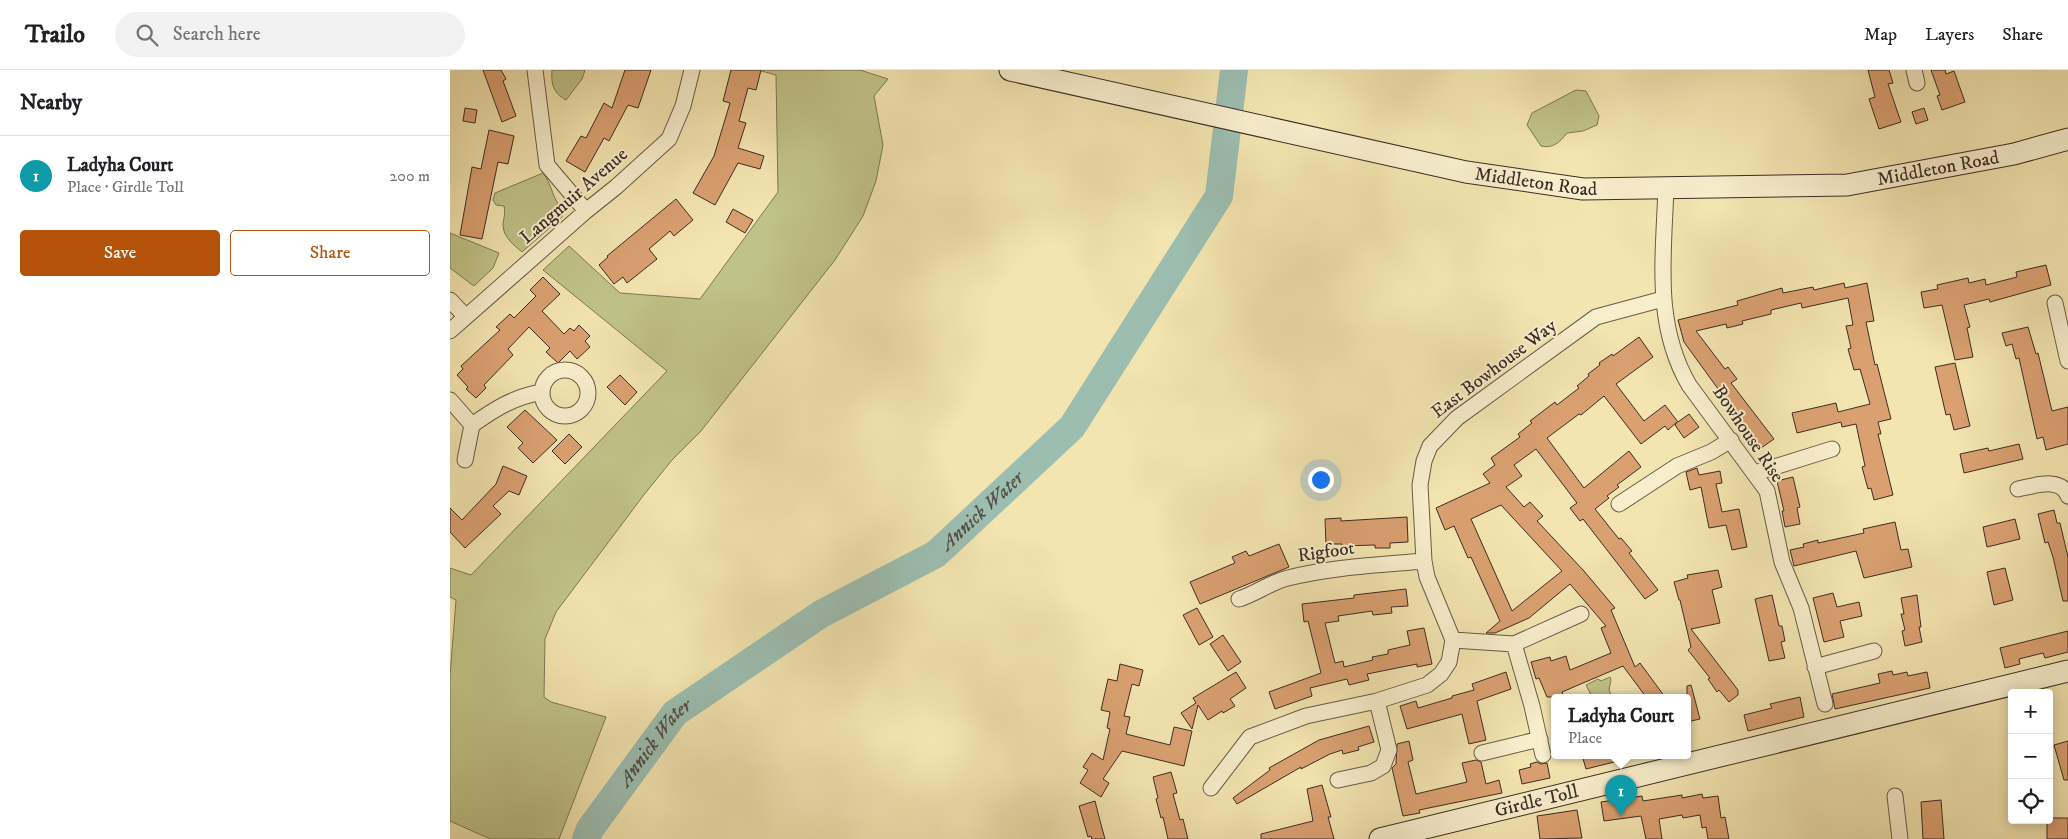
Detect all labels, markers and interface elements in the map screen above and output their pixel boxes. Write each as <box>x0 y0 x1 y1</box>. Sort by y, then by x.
search box <box>115 12 465 57</box>
text: Trailo <box>25 20 85 50</box>
icon: search <box>133 21 161 49</box>
text: Search here <box>173 23 261 46</box>
text: Map <box>1864 24 1897 46</box>
text: Layers <box>1925 24 1974 46</box>
text: Share <box>2002 24 2043 46</box>
text: Nearby <box>20 90 82 116</box>
street label: Langmuir Avenue <box>515 143 633 249</box>
street label: Middleton Road <box>1875 145 2001 191</box>
text: Ladyha Court <box>67 154 173 177</box>
street label: Middleton Road <box>1473 162 1598 201</box>
text: 1 <box>33 166 39 186</box>
text: 200 m <box>389 166 430 186</box>
text: Place · Girdle Toll <box>67 177 184 197</box>
button: Save <box>20 230 220 276</box>
button: Share <box>230 230 430 276</box>
street label: East Bowhouse Way <box>1427 314 1562 424</box>
street label: Bowhouse Rise <box>1707 381 1789 487</box>
water label: Annick Water <box>934 465 1031 557</box>
your location <box>1308 467 1334 493</box>
street label: Rigfoot <box>1296 537 1356 567</box>
map controls <box>2008 689 2053 824</box>
button: + <box>2008 689 2053 734</box>
water label: Annick Water <box>612 692 698 793</box>
popup <box>1551 694 1691 759</box>
text: Ladyha Court <box>1568 705 1674 728</box>
text: Place <box>1568 728 1602 748</box>
button: − <box>2008 734 2053 779</box>
pin: 1 <box>1605 775 1637 816</box>
street label: Girdle Toll <box>1492 779 1581 822</box>
button: locate <box>2008 779 2053 824</box>

